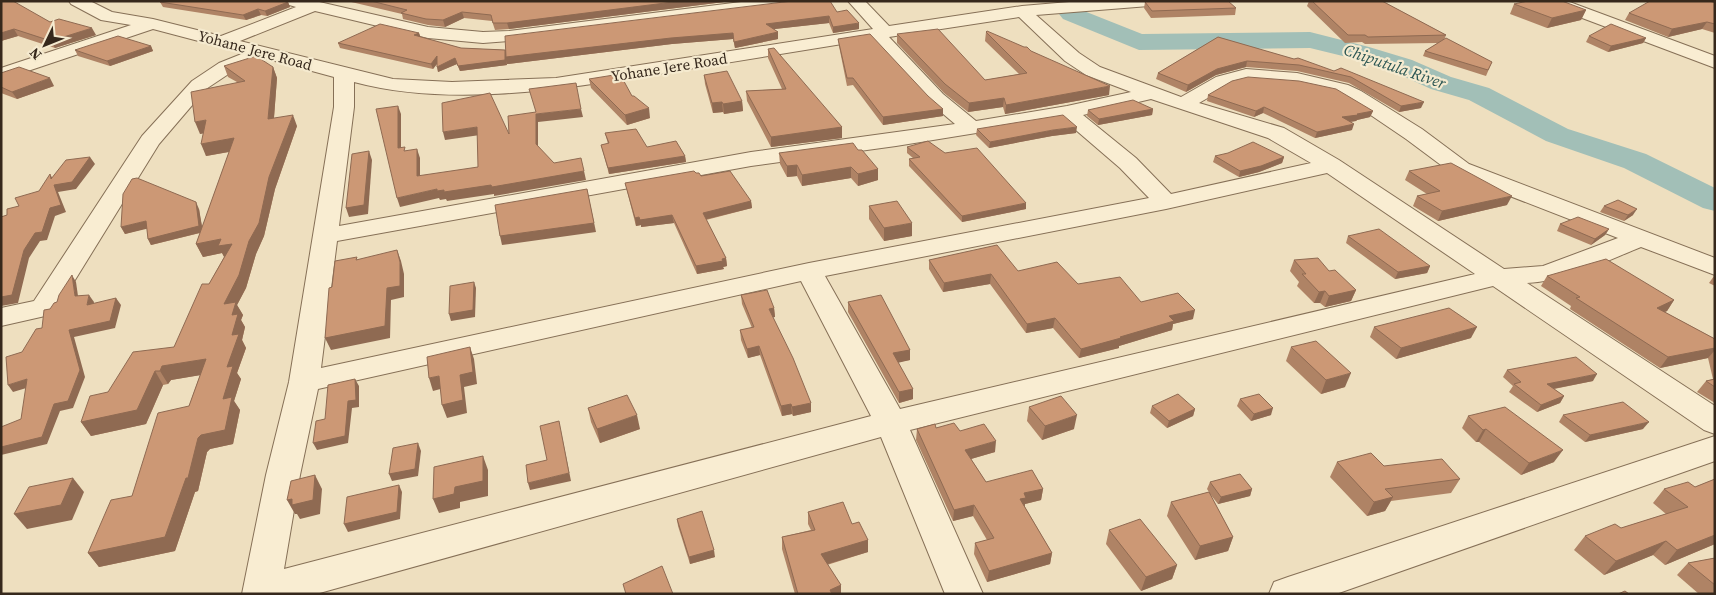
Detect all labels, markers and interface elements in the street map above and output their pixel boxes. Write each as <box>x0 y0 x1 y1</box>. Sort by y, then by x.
north arrow <box>20 20 70 70</box>
street label: Yohane Jere Road <box>196 25 315 75</box>
water label: Chiputula River <box>1341 38 1450 94</box>
text: N <box>25 43 46 64</box>
street label: Yohane Jere Road <box>609 47 729 87</box>

